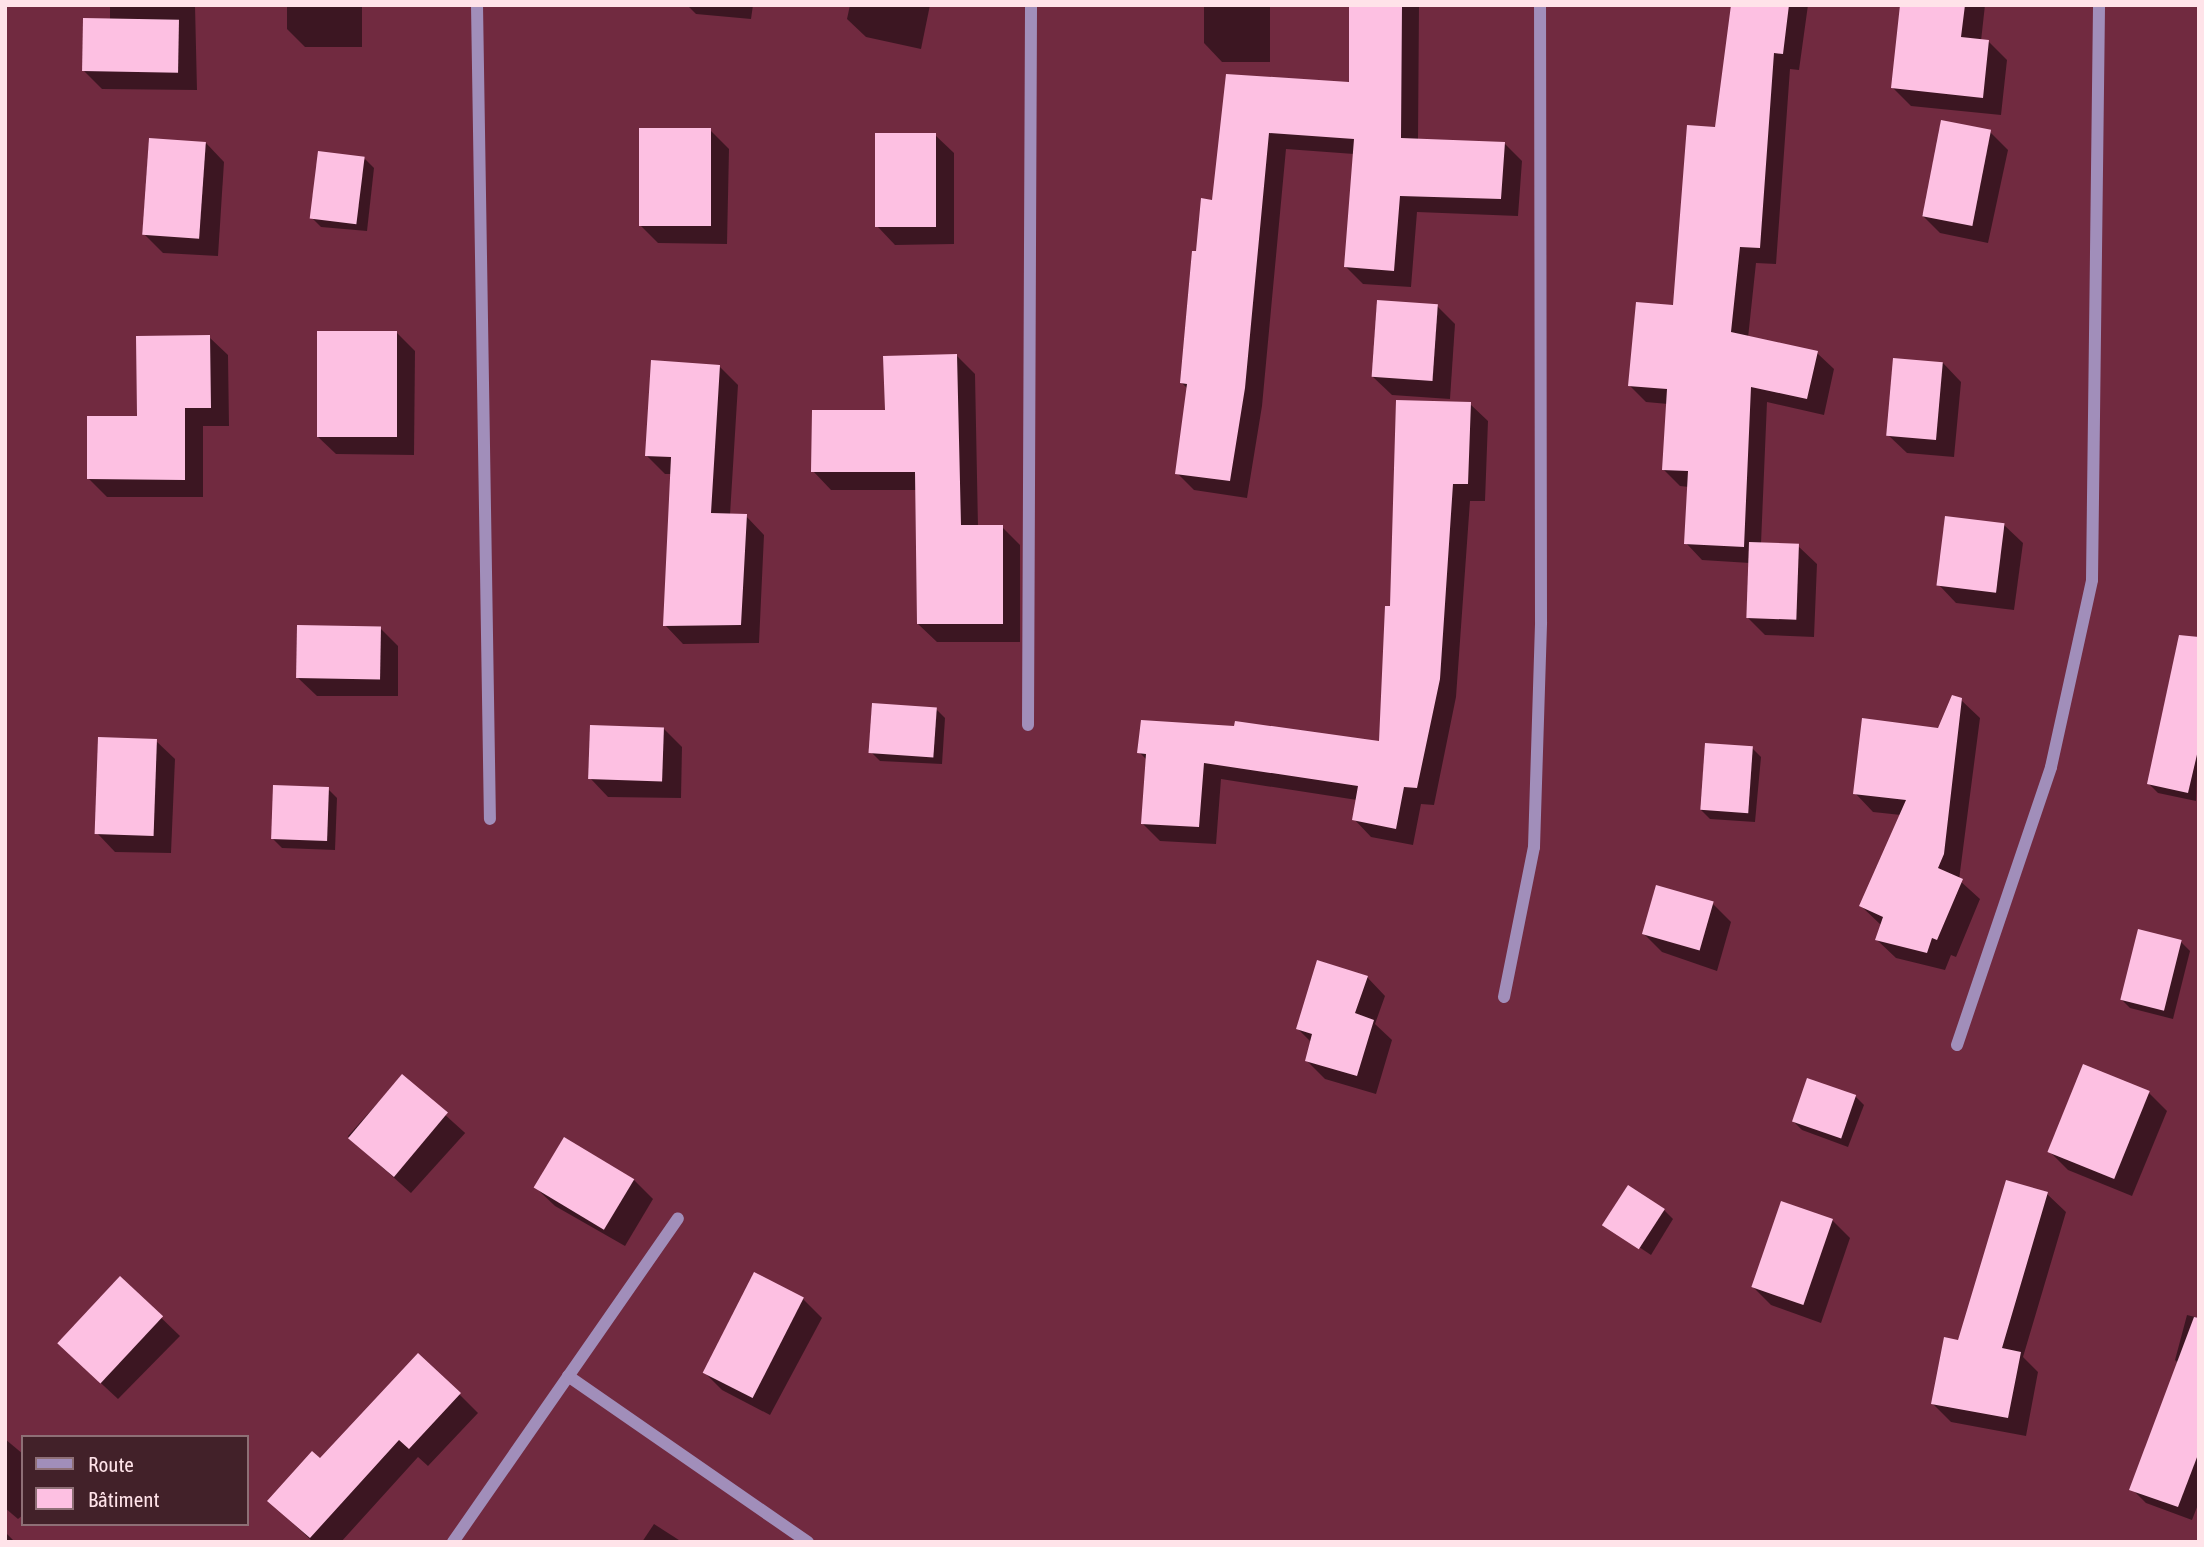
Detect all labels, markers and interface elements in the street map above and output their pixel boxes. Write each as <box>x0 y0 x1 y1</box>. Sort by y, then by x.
legend <box>21 1435 248 1526</box>
text: Route <box>88 1452 134 1476</box>
text: Bâtiment <box>88 1487 159 1511</box>

